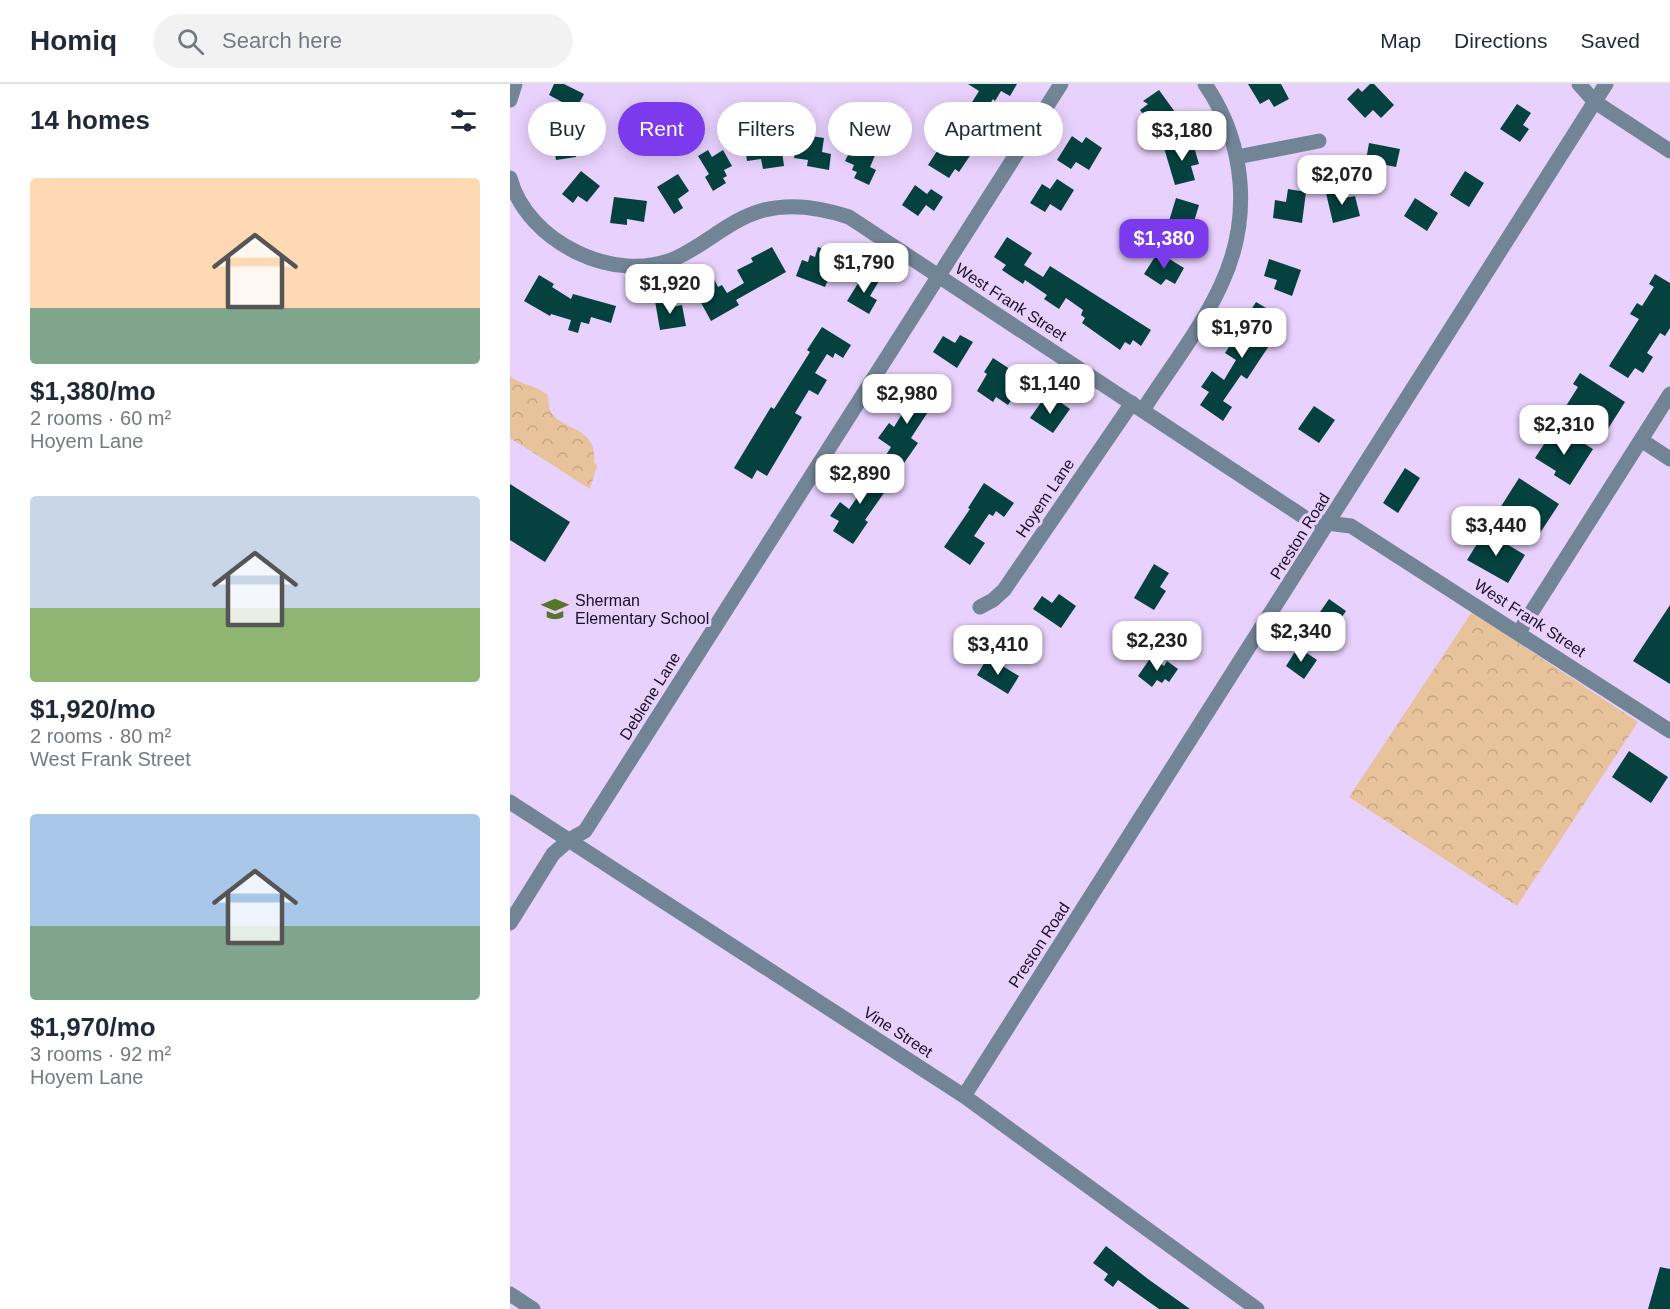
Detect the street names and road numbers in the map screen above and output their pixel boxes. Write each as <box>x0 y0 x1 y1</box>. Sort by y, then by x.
street label: West Frank Street <box>952 260 1070 344</box>
street label: Hoyem Lane <box>1013 456 1077 540</box>
street label: Preston Road <box>1267 490 1333 582</box>
street label: West Frank Street <box>1471 576 1589 660</box>
street label: Deblene Lane <box>616 649 684 743</box>
street label: Preston Road <box>1005 899 1073 991</box>
street label: Vine Street <box>860 1003 936 1061</box>

